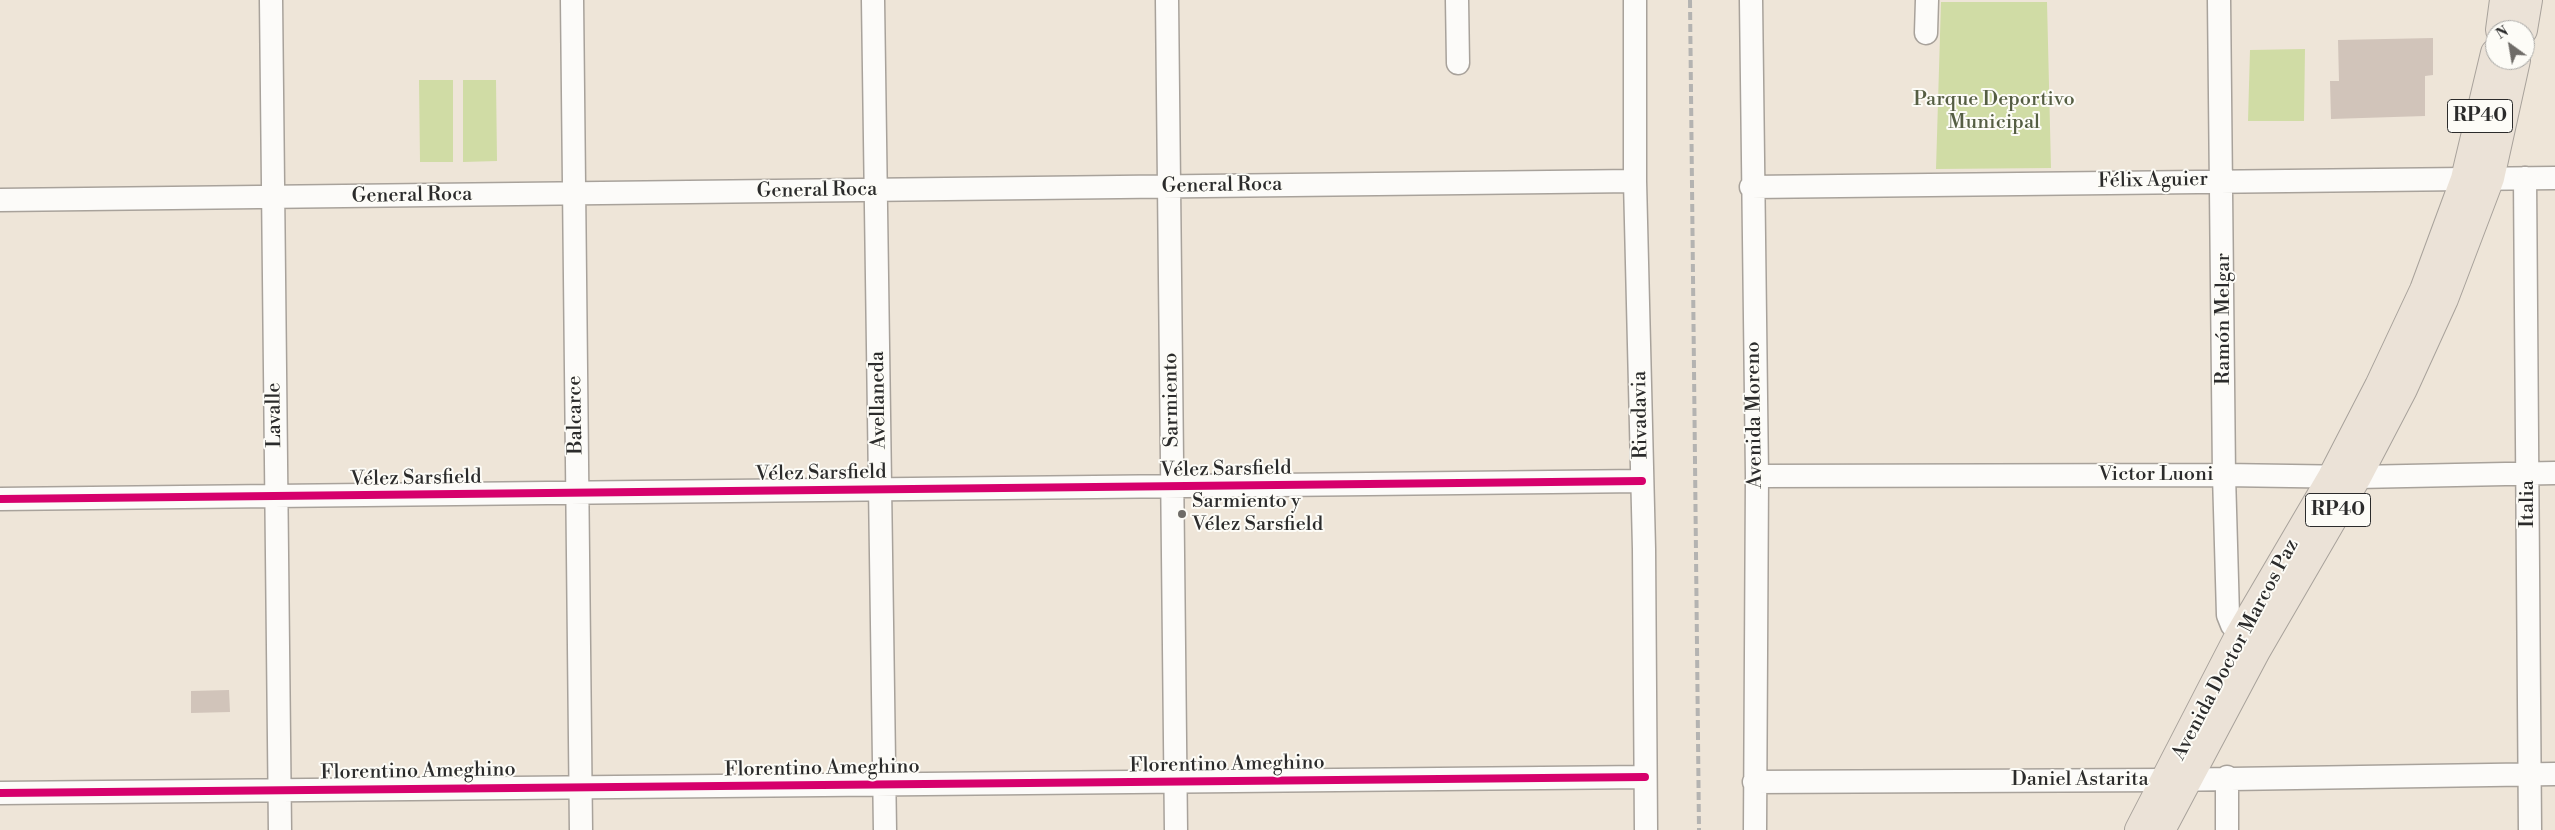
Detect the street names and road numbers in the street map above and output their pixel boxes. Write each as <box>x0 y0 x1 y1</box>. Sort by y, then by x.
road number: RP40 <box>2448 100 2512 132</box>
street label: Félix Aguier <box>2098 168 2208 194</box>
street label: General Roca <box>1161 173 1283 199</box>
street label: General Roca <box>756 178 878 204</box>
street label: General Roca <box>351 183 473 209</box>
street label: Ramón Melgar <box>2212 253 2236 385</box>
street label: Avenida Moreno <box>1742 341 1768 489</box>
street label: Avellaneda <box>866 351 892 449</box>
street label: Sarmiento <box>1159 352 1185 448</box>
street label: Rivadavia <box>1628 371 1654 459</box>
street label: Balcarce <box>563 375 589 455</box>
street label: Lavalle <box>262 382 288 448</box>
street label: Vélez Sarsfield <box>1160 457 1292 483</box>
street label: Vélez Sarsfield <box>755 461 887 487</box>
street label: Victor Luoni <box>2098 463 2214 487</box>
street label: Vélez Sarsfield <box>350 466 482 492</box>
street label: Italia <box>2516 480 2540 528</box>
road number: RP40 <box>2306 494 2370 526</box>
street label: Avenida Doctor Marcos Paz <box>2167 535 2305 765</box>
street label: Florentino Ameghino <box>1129 751 1325 779</box>
street label: Florentino Ameghino <box>724 755 920 783</box>
street label: Florentino Ameghino <box>320 758 516 786</box>
street label: Daniel Astarita <box>2011 768 2149 792</box>

